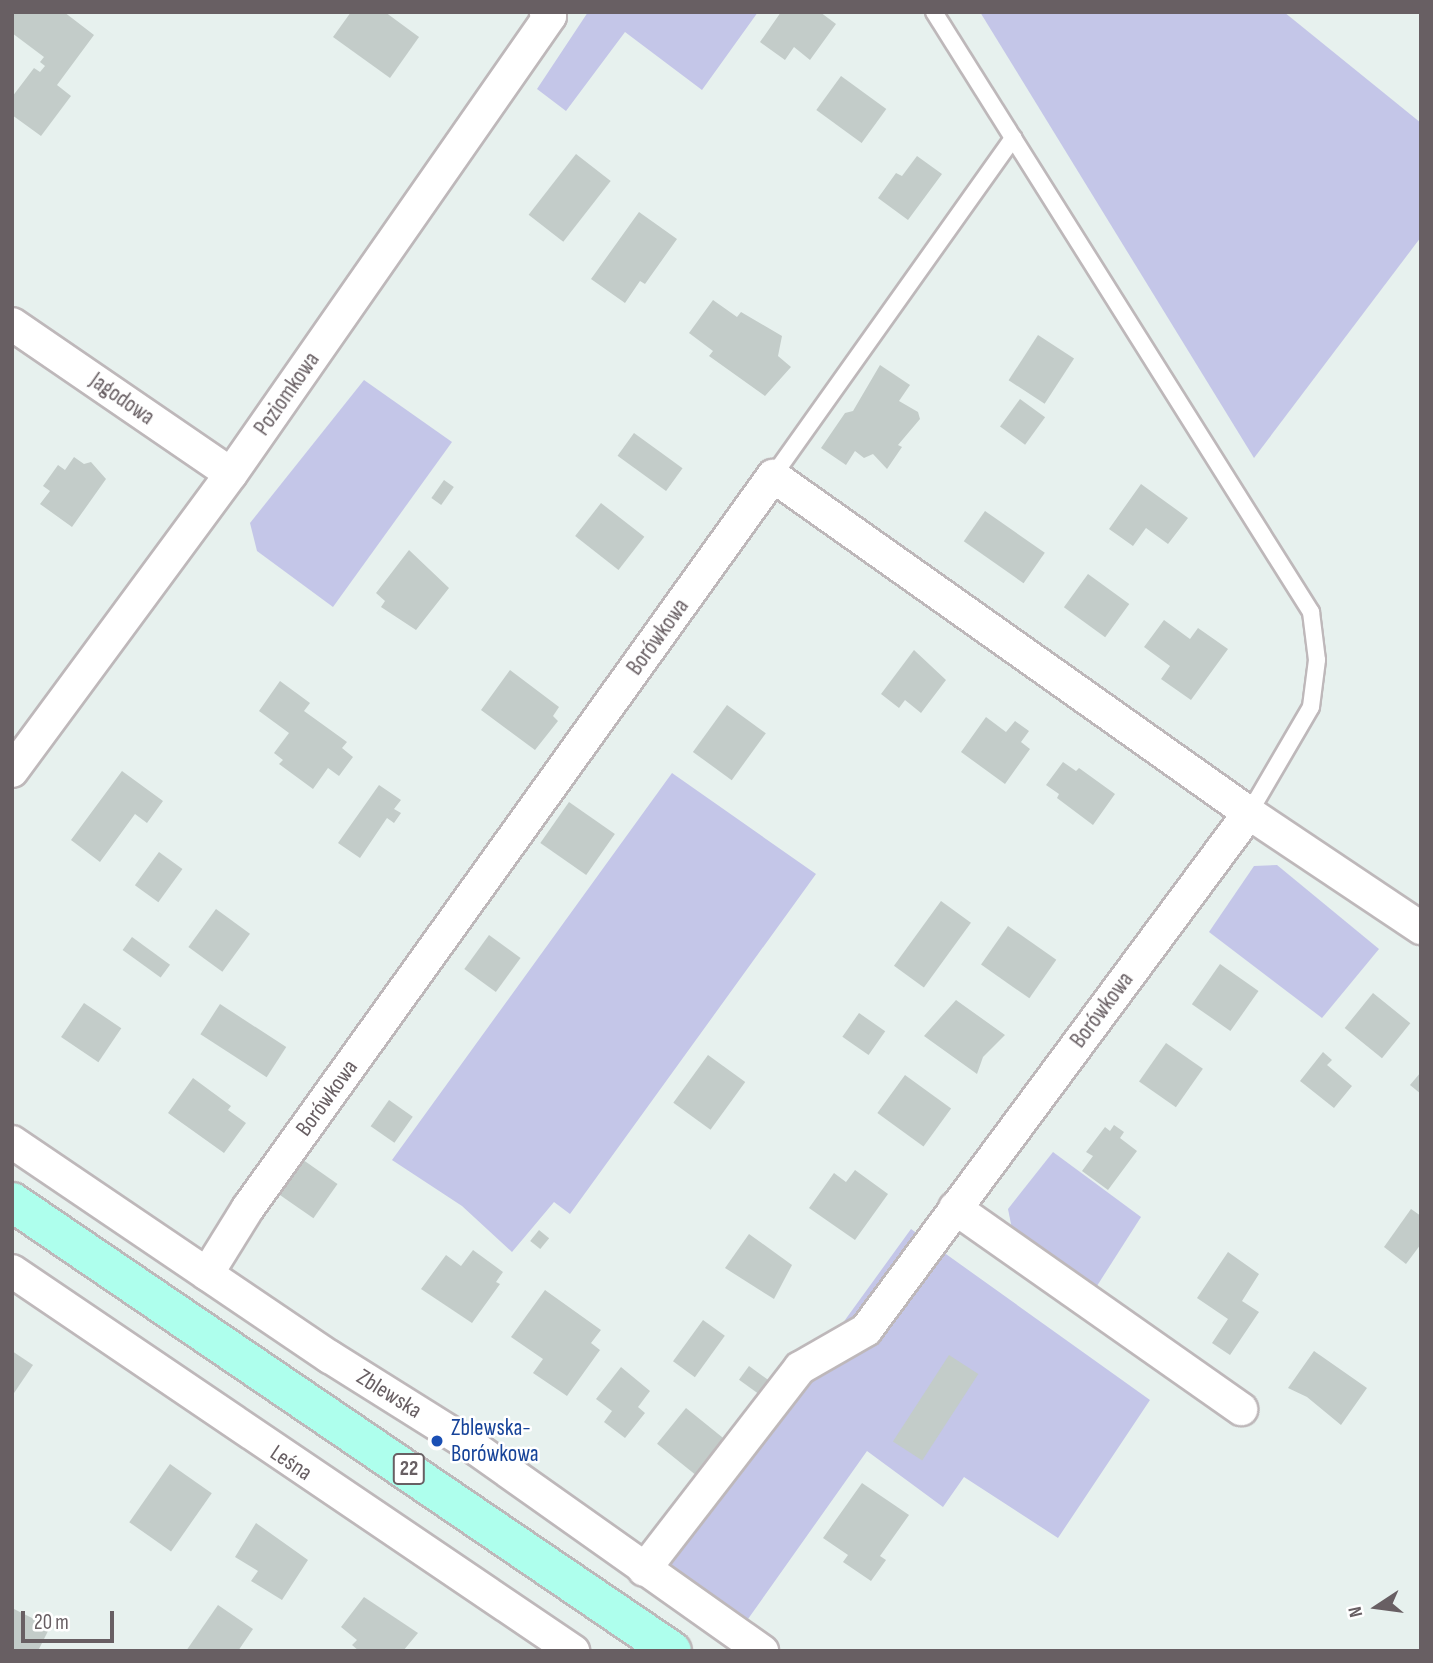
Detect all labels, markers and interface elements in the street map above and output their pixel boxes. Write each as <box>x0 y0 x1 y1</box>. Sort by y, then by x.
street label: Poziomkowa <box>248 347 326 441</box>
street label: Jagodowa <box>84 367 160 431</box>
street label: Borówkowa <box>621 593 695 681</box>
street label: Borówkowa <box>1065 967 1139 1053</box>
street label: Borówkowa <box>290 1054 364 1142</box>
street label: Zblewska <box>351 1363 427 1425</box>
place label: Zblewska- Borówkowa <box>451 1414 539 1468</box>
marker: Zblewska- Borówkowa <box>429 1433 445 1449</box>
street label: Leśna <box>265 1439 317 1487</box>
road number: 22 <box>392 1452 426 1486</box>
north arrow <box>1342 1572 1412 1642</box>
scale bar <box>24 1596 117 1640</box>
text: N <box>1344 1604 1368 1619</box>
text: 20 m <box>34 1610 69 1635</box>

